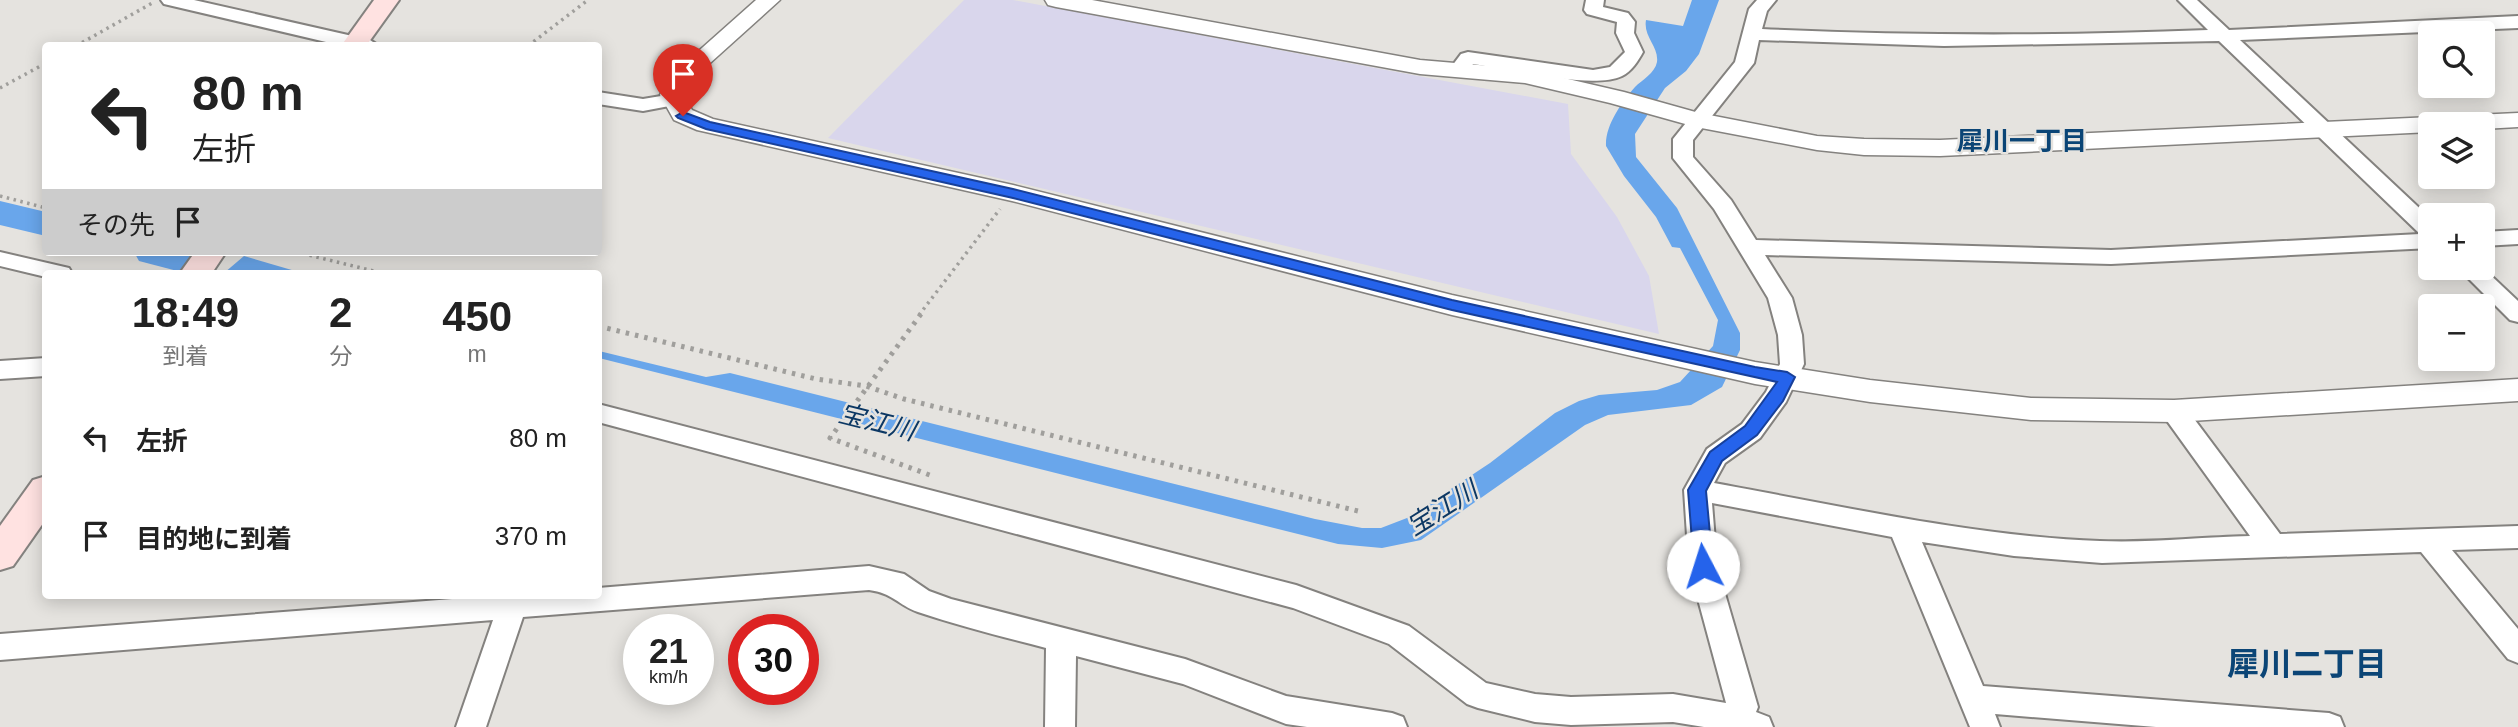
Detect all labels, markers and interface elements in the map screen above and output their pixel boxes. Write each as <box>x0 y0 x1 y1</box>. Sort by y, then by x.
map controls <box>2418 21 2495 371</box>
button: search <box>2418 21 2495 98</box>
pin <box>653 44 713 116</box>
icon: arrive <box>664 55 702 93</box>
text: 80 m <box>192 66 304 120</box>
icon: left <box>77 70 168 161</box>
button: layers <box>2418 112 2495 189</box>
district label: 犀川一丁目 <box>1957 126 2087 156</box>
text: 左折 <box>192 131 256 167</box>
icon: arrive <box>169 203 207 241</box>
button: + <box>2418 203 2495 280</box>
text: その先 <box>77 210 155 240</box>
text: 18:49 <box>132 289 239 336</box>
text: 2 <box>329 289 352 336</box>
text: 450 <box>442 293 512 340</box>
button: − <box>2418 294 2495 371</box>
text: m <box>468 341 487 367</box>
text: 到着 <box>162 343 208 369</box>
text: 分 <box>329 343 352 369</box>
water label: 宝江川 <box>836 398 921 447</box>
icon: left <box>77 419 115 457</box>
text: 80 m <box>509 423 567 453</box>
text: 左折 <box>136 426 188 456</box>
water label: 宝江川 <box>1401 473 1486 541</box>
icon: arrive <box>77 517 115 555</box>
text: 370 m <box>495 521 567 551</box>
text: 目的地に到着 <box>136 524 292 554</box>
position arrow <box>1666 529 1740 603</box>
speed limit sign: 30 <box>728 614 819 705</box>
text: 21 <box>649 631 688 670</box>
district label: 犀川二丁目 <box>2227 646 2387 682</box>
text: km/h <box>649 667 688 687</box>

